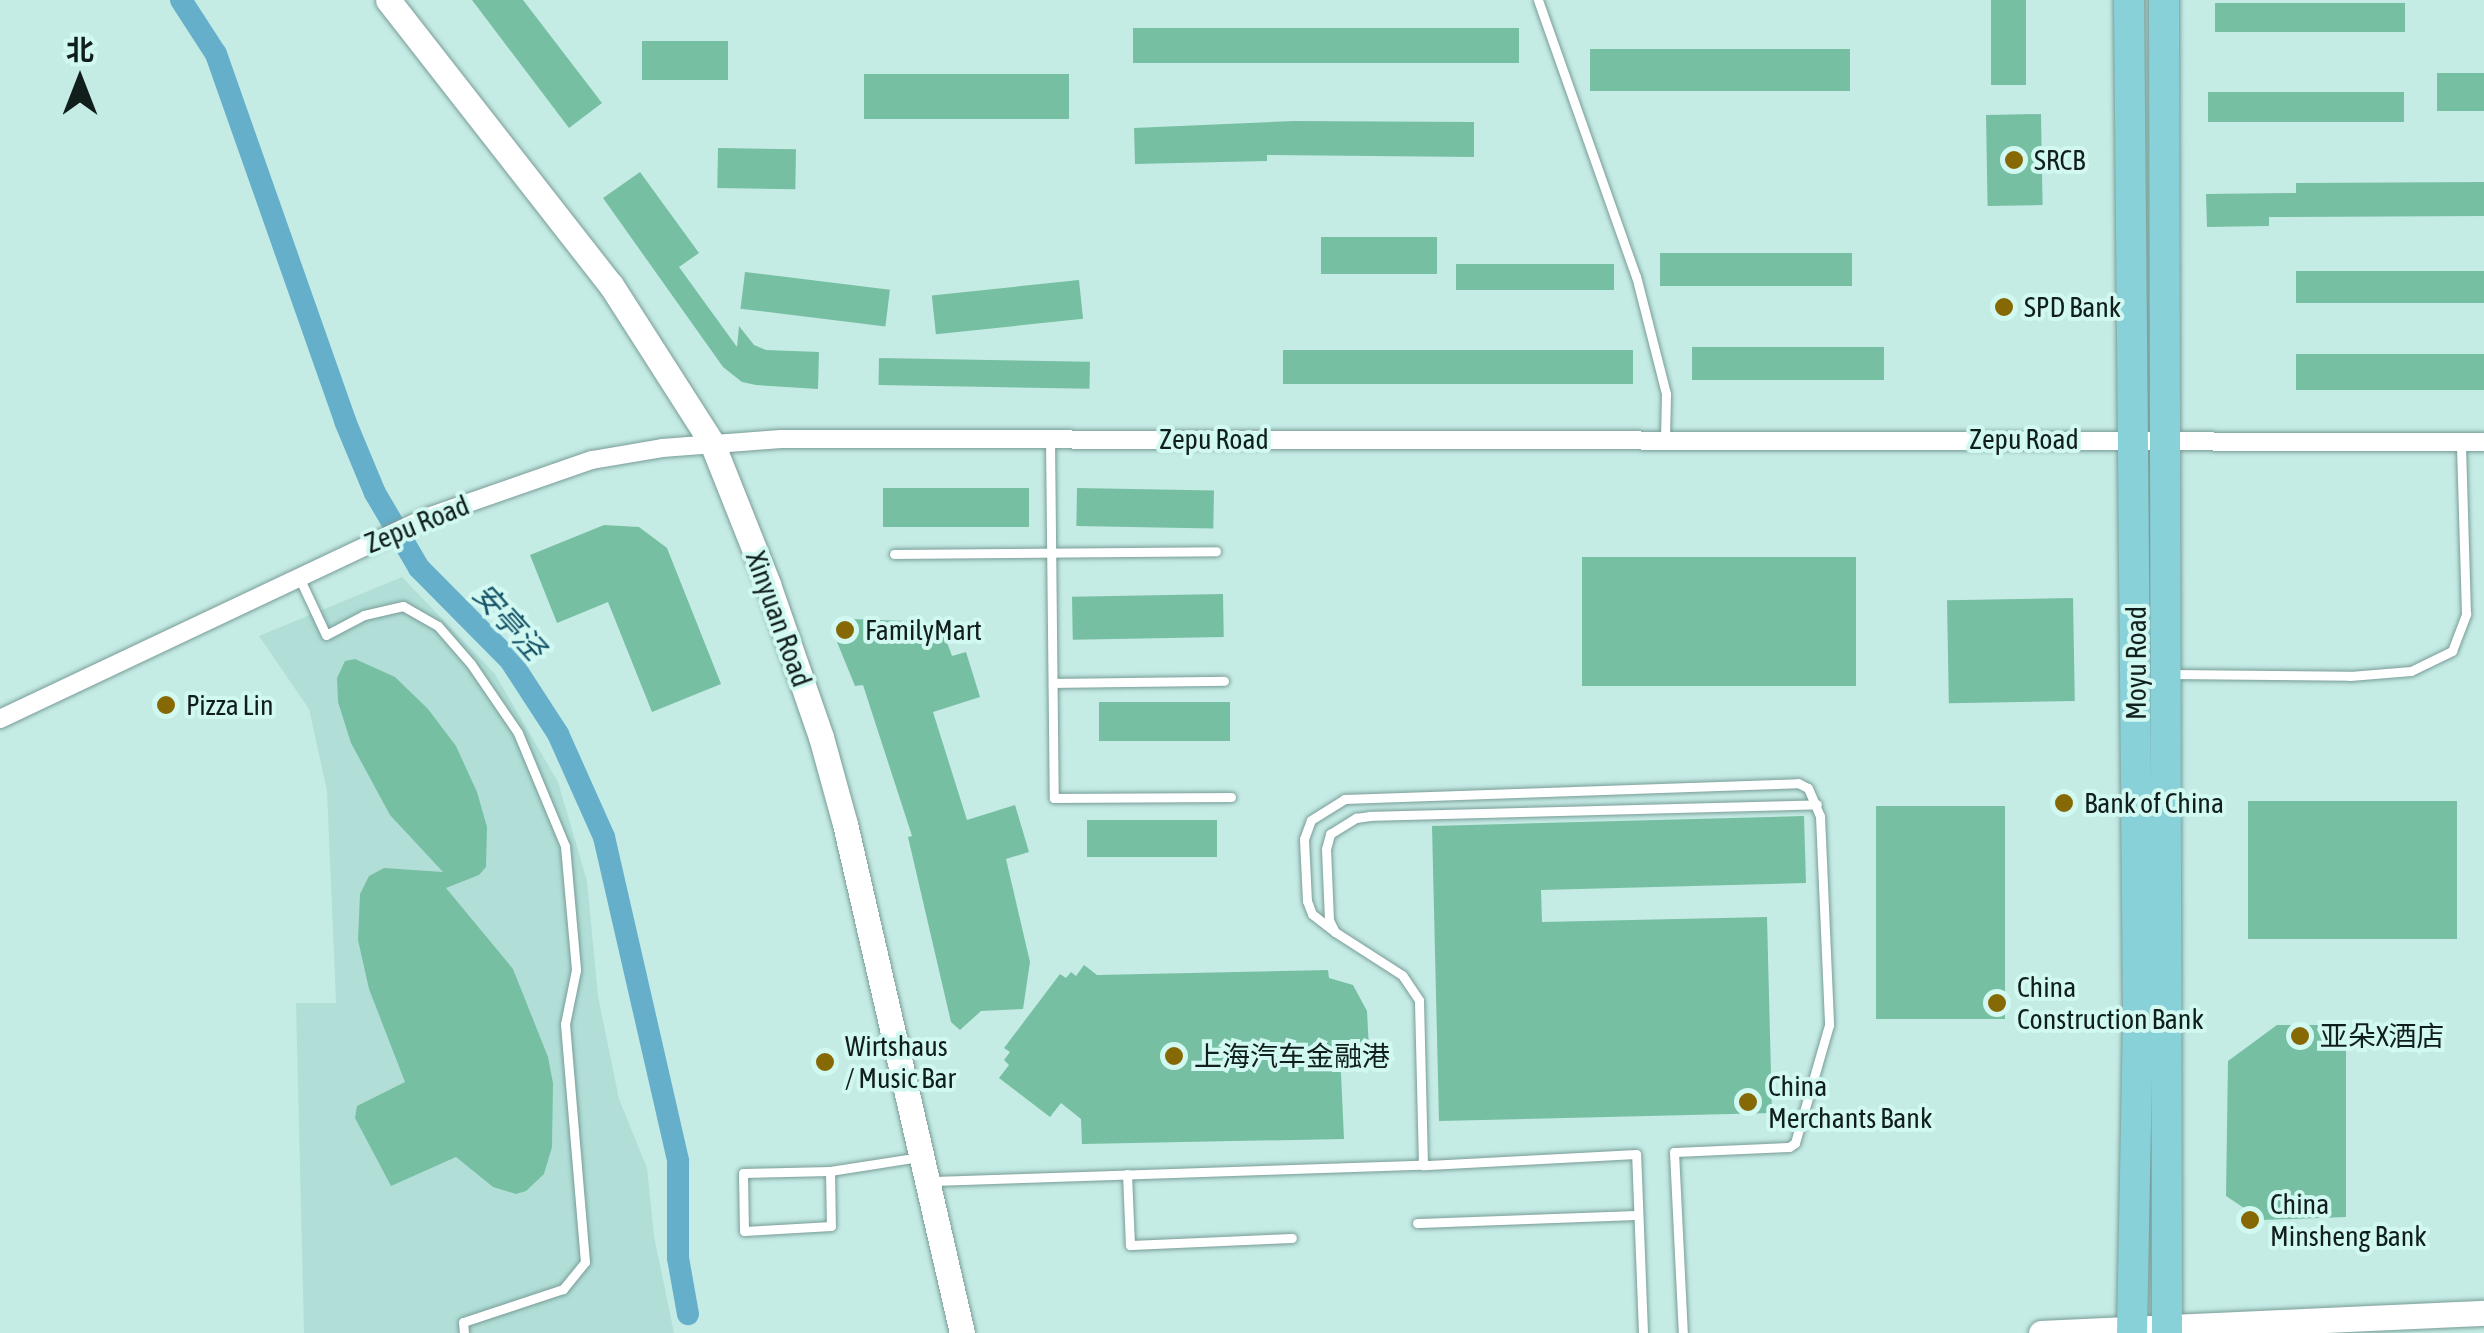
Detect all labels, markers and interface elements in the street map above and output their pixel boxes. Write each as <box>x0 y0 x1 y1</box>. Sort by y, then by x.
north arrow <box>30 30 130 130</box>
text: 北 <box>66 34 94 66</box>
place label: SRCB <box>2034 143 2085 177</box>
marker: SRCB <box>2003 149 2025 171</box>
place label: SPD Bank <box>2024 290 2121 324</box>
marker: SPD Bank <box>1993 296 2015 318</box>
street label: Zepu Road <box>1159 422 1269 456</box>
street label: Zepu Road <box>1969 422 2079 456</box>
street label: Zepu Road <box>360 488 474 560</box>
street label: Xinyuan Road <box>739 547 819 691</box>
water label: 安亭泾 <box>466 576 552 666</box>
street label: Moyu Road <box>2119 606 2153 720</box>
place label: FamilyMart <box>865 613 982 647</box>
marker: FamilyMart <box>834 619 856 641</box>
place label: Pizza Lin <box>186 688 273 722</box>
marker: Pizza Lin <box>155 694 177 716</box>
place label: Bank of China <box>2084 786 2224 820</box>
marker: Bank of China <box>2053 792 2075 814</box>
place label: China Construction Bank <box>2017 970 2204 1036</box>
marker: China Construction Bank <box>1986 992 2008 1014</box>
place label: 亚朵X酒店 <box>2320 1019 2445 1053</box>
marker: 亚朵X酒店 <box>2289 1025 2311 1047</box>
place label: Wirtshaus / Music Bar <box>845 1029 956 1095</box>
place label: 上海汽车金融港 <box>1194 1039 1390 1073</box>
marker: 上海汽车金融港 <box>1163 1045 1185 1067</box>
marker: Wirtshaus / Music Bar <box>814 1051 836 1073</box>
place label: China Merchants Bank <box>1768 1069 1932 1135</box>
marker: China Merchants Bank <box>1737 1091 1759 1113</box>
place label: China Minsheng Bank <box>2270 1187 2427 1253</box>
marker: China Minsheng Bank <box>2239 1209 2261 1231</box>

